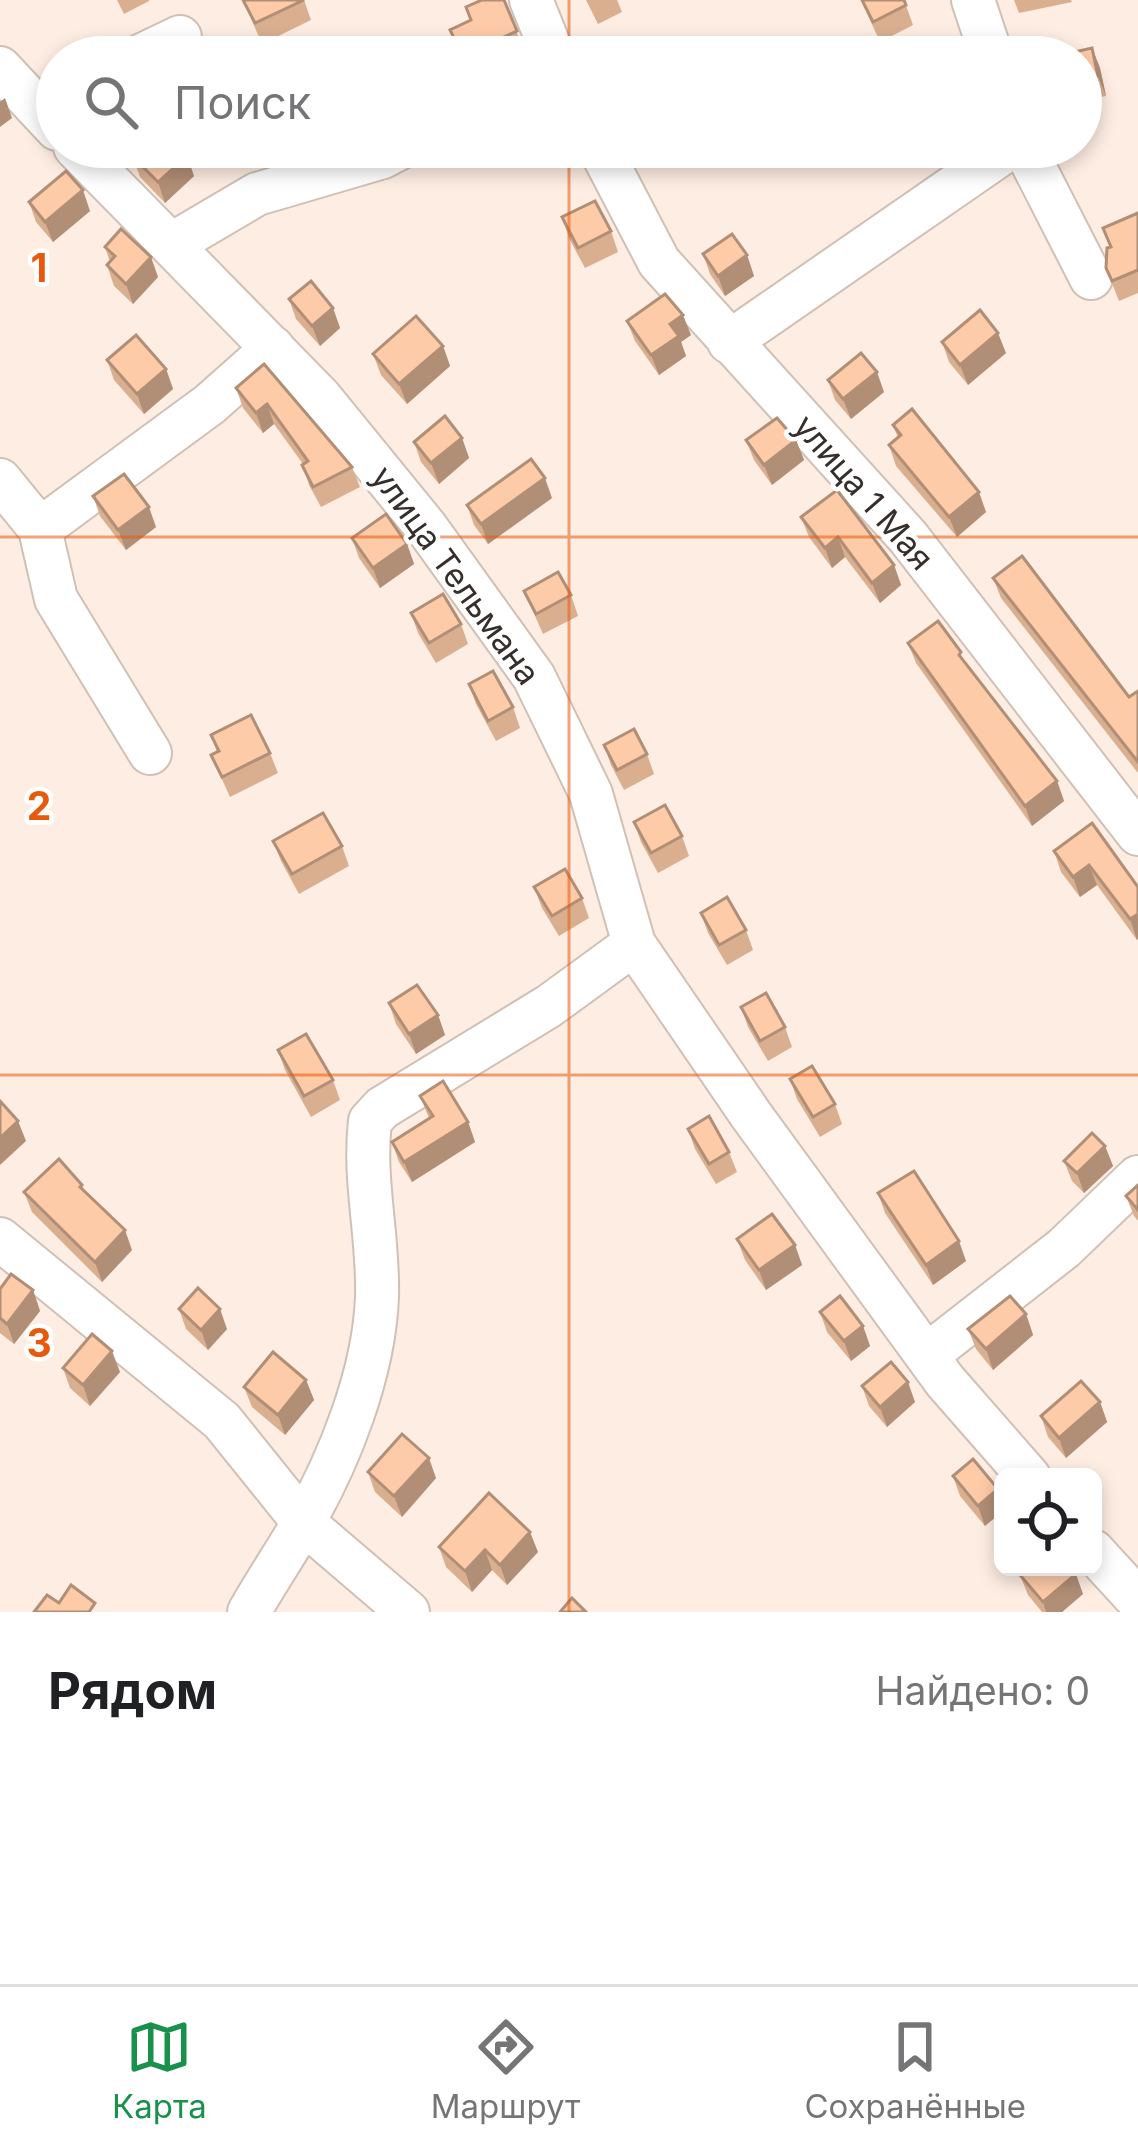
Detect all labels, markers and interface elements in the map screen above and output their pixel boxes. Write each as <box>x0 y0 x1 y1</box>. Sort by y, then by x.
search box <box>36 36 1102 168</box>
icon: search <box>78 69 144 135</box>
text: Поиск <box>174 75 311 130</box>
text: 1 <box>31 244 47 291</box>
street label: улица 1 Мая <box>786 406 942 578</box>
street label: улица Тельмана <box>363 458 549 692</box>
text: 2 <box>27 782 51 829</box>
text: 3 <box>26 1319 52 1366</box>
map controls <box>994 1468 1102 1576</box>
button: locate <box>994 1468 1102 1576</box>
text: Рядом <box>48 1660 217 1721</box>
text: Найдено: 0 <box>876 1667 1090 1714</box>
tab: Карта <box>112 2014 207 2126</box>
tab: Маршрут <box>431 2014 580 2126</box>
tab: Сохранённые <box>804 2014 1026 2126</box>

